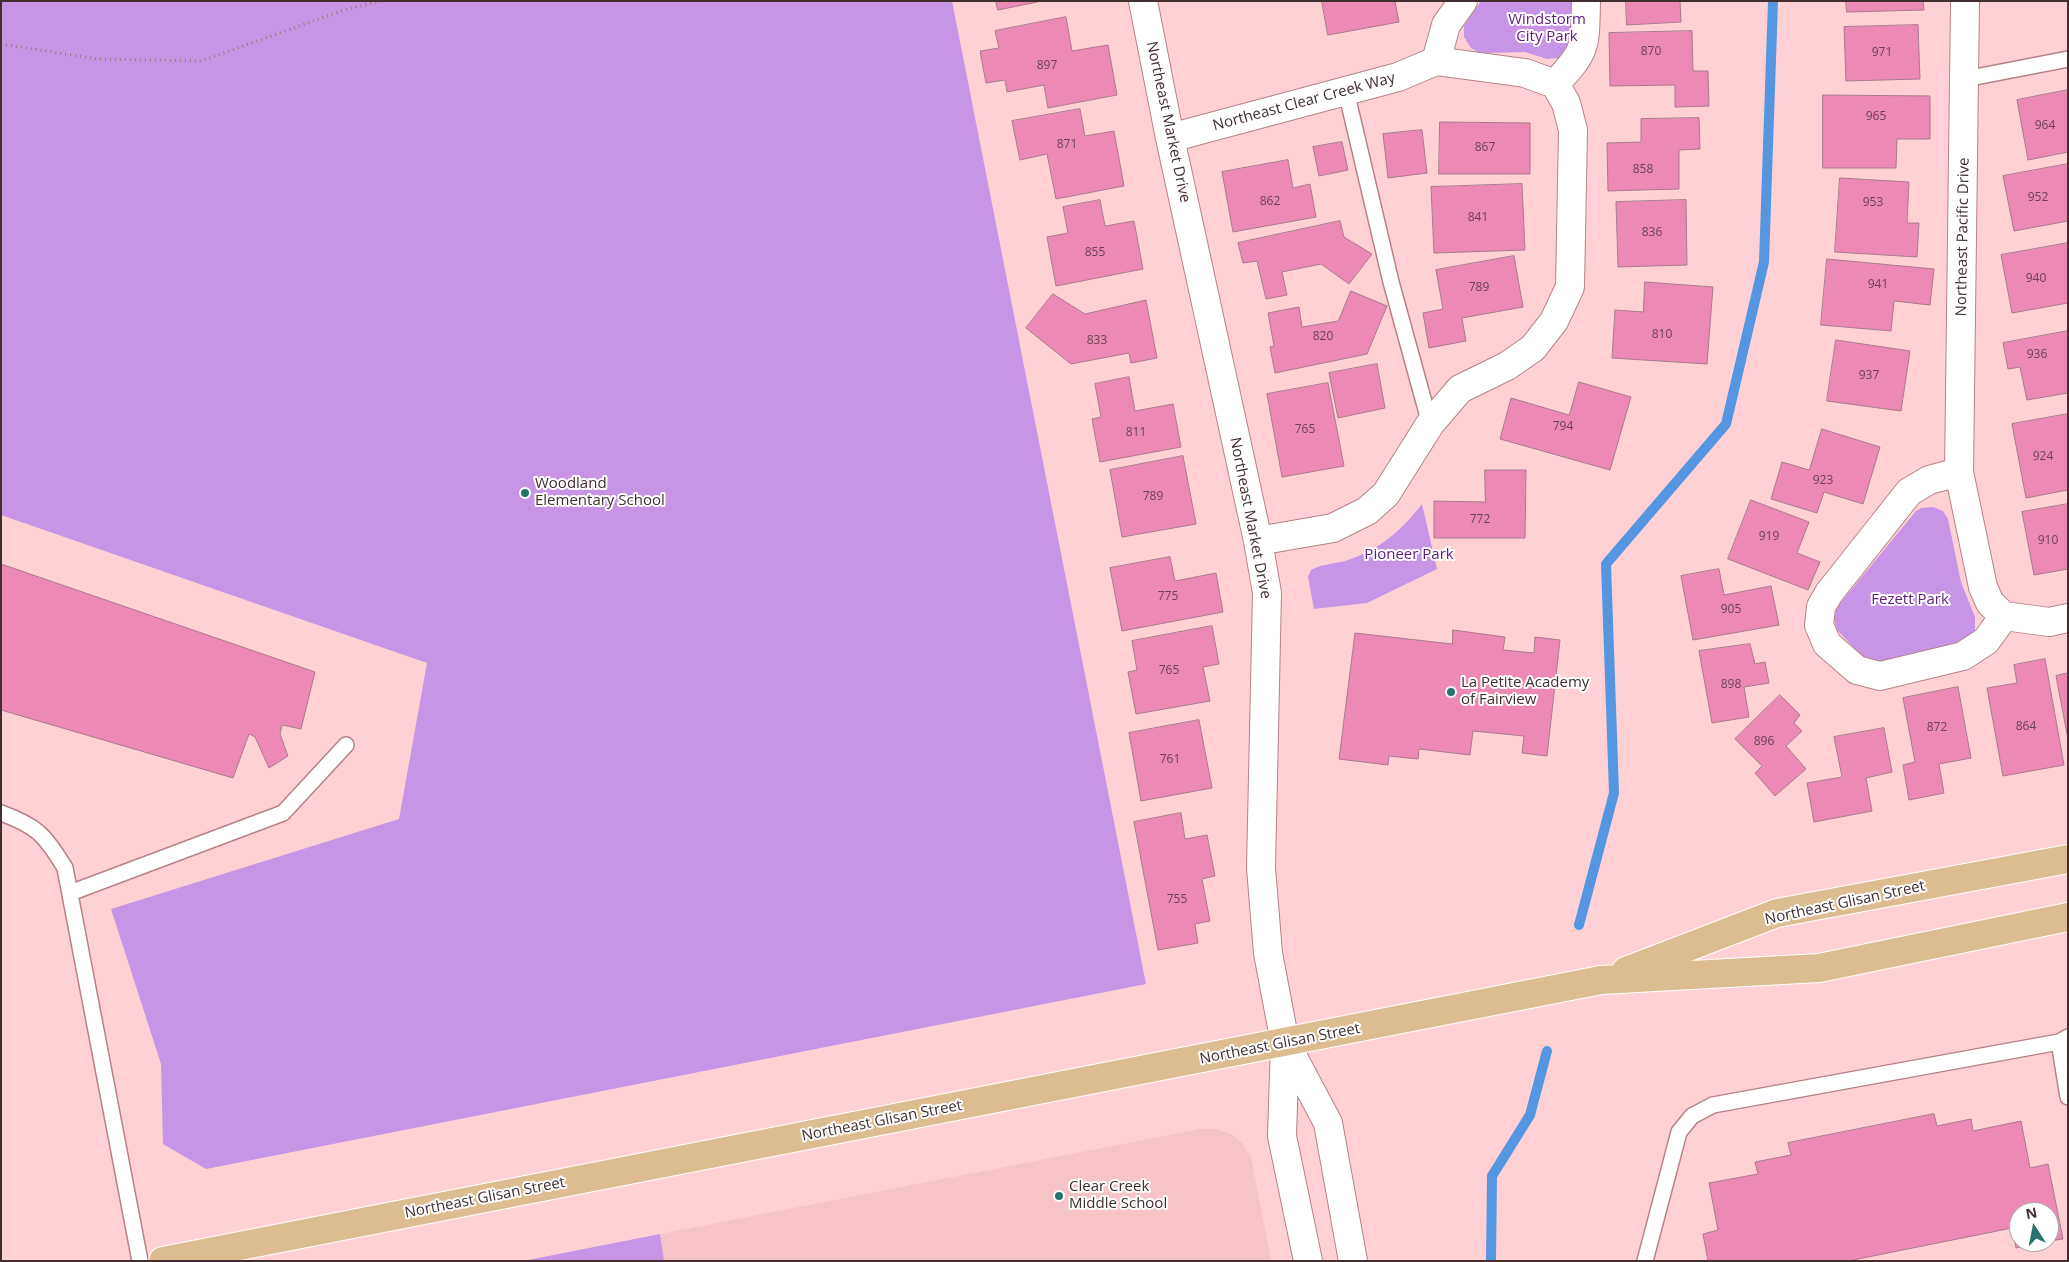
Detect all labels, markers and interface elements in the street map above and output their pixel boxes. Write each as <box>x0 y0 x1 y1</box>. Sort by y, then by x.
park label: Windstorm City Park <box>1508 11 1586 46</box>
street label: Northeast Market Drive <box>1142 40 1194 204</box>
house number: 870 <box>1641 45 1661 59</box>
house number: 971 <box>1872 46 1892 60</box>
house number: 897 <box>1037 59 1057 73</box>
street label: Northeast Clear Creek Way <box>1211 69 1397 135</box>
house number: 965 <box>1866 110 1886 124</box>
house number: 964 <box>2035 119 2055 133</box>
house number: 871 <box>1057 138 1077 152</box>
house number: 867 <box>1475 141 1495 155</box>
street label: Northeast Pacific Drive <box>1953 157 1973 317</box>
house number: 858 <box>1633 163 1653 177</box>
house number: 952 <box>2028 191 2048 205</box>
house number: 862 <box>1260 195 1280 209</box>
house number: 953 <box>1863 196 1883 210</box>
house number: 841 <box>1468 211 1488 225</box>
house number: 836 <box>1642 226 1662 240</box>
house number: 855 <box>1085 246 1105 260</box>
house number: 940 <box>2026 272 2046 286</box>
house number: 941 <box>1868 278 1888 292</box>
house number: 789 <box>1469 281 1489 295</box>
house number: 810 <box>1652 328 1672 342</box>
house number: 820 <box>1313 330 1333 344</box>
house number: 833 <box>1087 334 1107 348</box>
house number: 936 <box>2027 348 2047 362</box>
house number: 937 <box>1859 369 1879 383</box>
house number: 794 <box>1553 420 1573 434</box>
house number: 765 <box>1295 423 1315 437</box>
house number: 811 <box>1126 426 1146 440</box>
street label: Northeast Market Drive <box>1225 436 1275 600</box>
house number: 924 <box>2033 450 2053 464</box>
house number: 923 <box>1813 474 1833 488</box>
place label: Woodland Elementary School <box>535 475 665 510</box>
marker: Woodland Elementary School <box>519 487 531 499</box>
house number: 789 <box>1143 490 1163 504</box>
house number: 772 <box>1470 513 1490 527</box>
house number: 919 <box>1759 530 1779 544</box>
house number: 910 <box>2038 534 2058 548</box>
park label: Pioneer Park <box>1364 546 1454 564</box>
house number: 775 <box>1158 590 1178 604</box>
park label: Fezett Park <box>1871 591 1949 609</box>
house number: 905 <box>1721 603 1741 617</box>
house number: 765 <box>1159 664 1179 678</box>
place label: La Petite Academy of Fairview <box>1461 674 1589 709</box>
house number: 898 <box>1721 678 1741 692</box>
marker: La Petite Academy of Fairview <box>1445 686 1457 698</box>
house number: 864 <box>2016 720 2036 734</box>
house number: 872 <box>1927 721 1947 735</box>
house number: 896 <box>1754 735 1774 749</box>
house number: 761 <box>1160 753 1180 767</box>
street label: Northeast Glisan Street <box>1763 877 1927 929</box>
house number: 755 <box>1167 893 1187 907</box>
street label: Northeast Glisan Street <box>1198 1020 1362 1068</box>
street label: Northeast Glisan Street <box>800 1097 964 1145</box>
street label: Northeast Glisan Street <box>403 1174 567 1222</box>
place label: Clear Creek Middle School <box>1069 1178 1167 1213</box>
marker: Clear Creek Middle School <box>1053 1190 1065 1202</box>
north arrow <box>2009 1202 2059 1252</box>
text: N <box>2024 1202 2039 1223</box>

